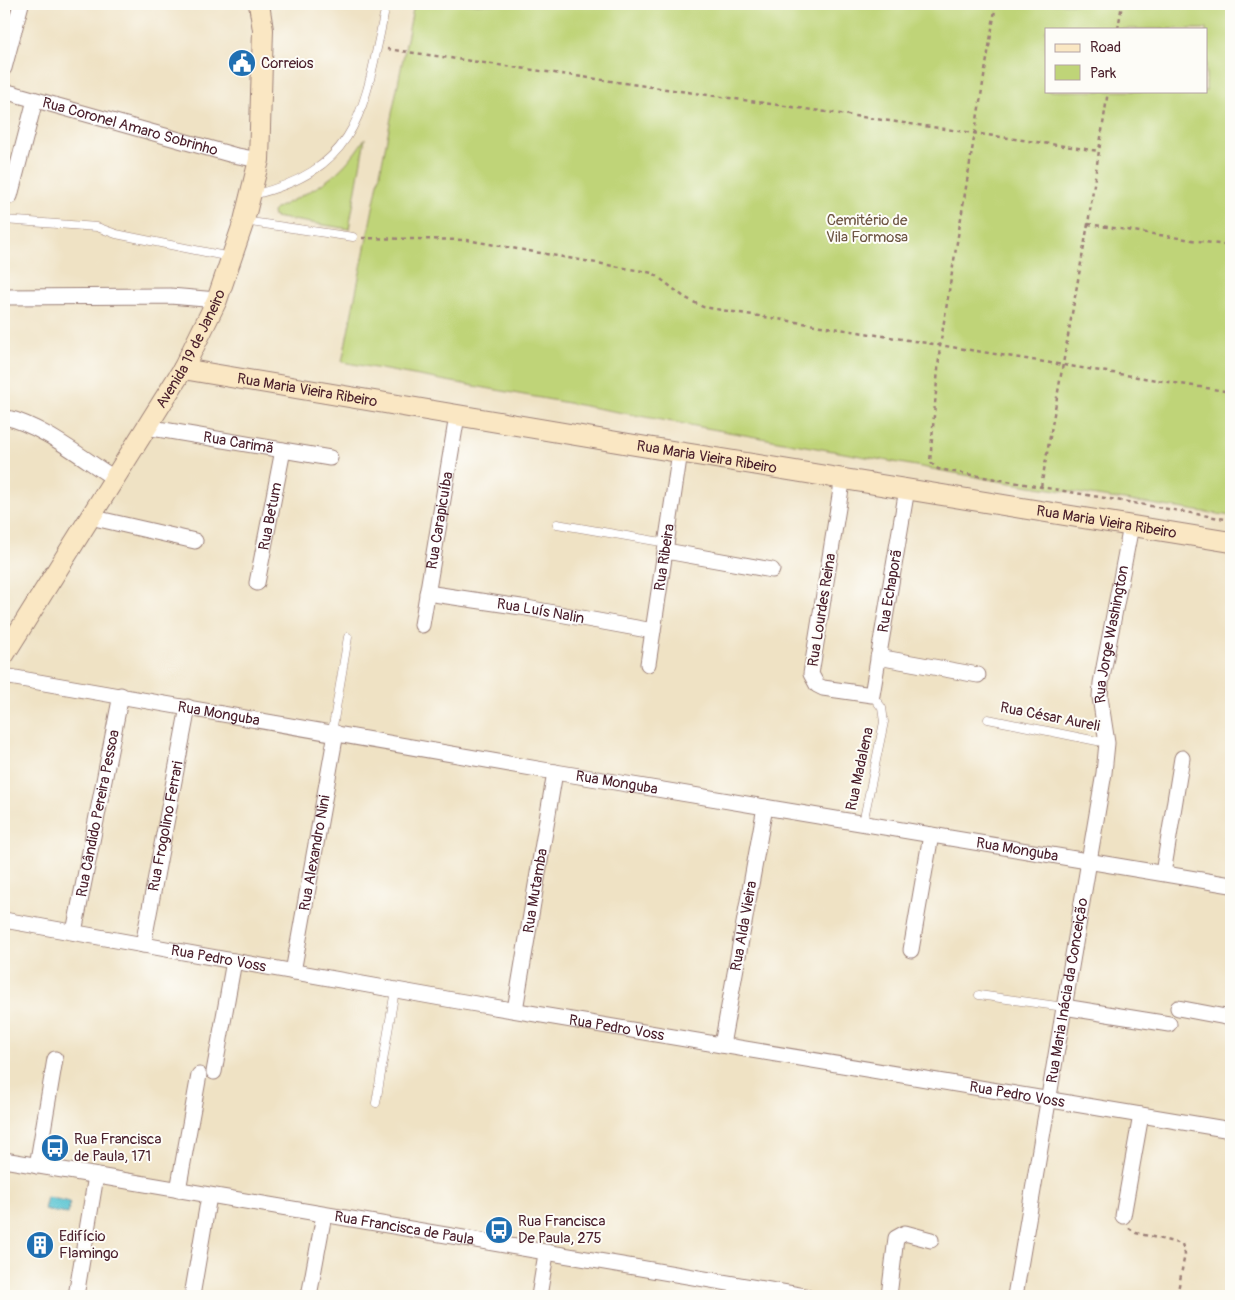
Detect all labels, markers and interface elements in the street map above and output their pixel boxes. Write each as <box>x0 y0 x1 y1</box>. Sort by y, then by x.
legend <box>1045 28 1208 92</box>
text: Road <box>1090 38 1121 57</box>
public building icon: Correios <box>227 48 257 78</box>
place label: Correios <box>261 54 314 73</box>
text: Park <box>1090 64 1117 83</box>
street label: Rua Coronel Amaro Sobrinho <box>40 93 220 160</box>
park label: Cemitério de Vila Formosa <box>826 211 908 247</box>
street label: Avenida 19 de Janeiro <box>151 287 229 412</box>
street label: Rua Maria Vieira Ribeiro <box>236 369 379 411</box>
street label: Rua Carimã <box>202 427 276 458</box>
street label: Rua Maria Vieira Ribeiro <box>635 436 778 477</box>
street label: Rua Carapicuíba <box>422 470 457 571</box>
street label: Rua Betum <box>254 481 286 552</box>
street label: Rua Maria Vieira Ribeiro <box>1035 501 1178 543</box>
street label: Rua Ribeira <box>650 522 679 592</box>
street label: Rua Echaporã <box>873 548 906 634</box>
street label: Rua Lourdes Reina <box>804 552 840 668</box>
street label: Rua Jorge Washington <box>1090 564 1133 705</box>
street label: Rua Luís Nalin <box>496 594 586 628</box>
street label: Rua Monguba <box>176 697 261 730</box>
street label: Rua César Aureli <box>998 698 1102 736</box>
street label: Rua Madalena <box>842 726 878 812</box>
street label: Rua Cândido Pereira Pessoa <box>72 728 123 899</box>
street label: Rua Frogolino Ferrari <box>144 759 187 893</box>
street label: Rua Monguba <box>574 766 659 799</box>
street label: Rua Alexandro Nini <box>295 793 334 912</box>
street label: Rua Monguba <box>975 833 1060 866</box>
street label: Rua Mutamba <box>519 847 552 934</box>
street label: Rua Alda Vieira <box>726 879 761 973</box>
street label: Rua Maria Inácia da Conceição <box>1042 896 1092 1084</box>
street label: Rua Pedro Voss <box>169 940 268 976</box>
street label: Rua Pedro Voss <box>568 1010 666 1045</box>
street label: Rua Pedro Voss <box>968 1077 1066 1112</box>
place label: Rua Francisca de Paula, 171 <box>74 1130 161 1166</box>
bus stop icon: Rua Francisca de Paula, 171 <box>40 1133 70 1163</box>
street label: Rua Francisca de Paula <box>333 1207 476 1249</box>
place label: Rua Francisca De Paula, 275 <box>518 1212 605 1248</box>
bus stop icon: Rua Francisca De Paula, 275 <box>484 1215 514 1245</box>
place label: Edifício Flamingo <box>59 1227 119 1263</box>
building icon: Edifício Flamingo <box>25 1230 55 1260</box>

